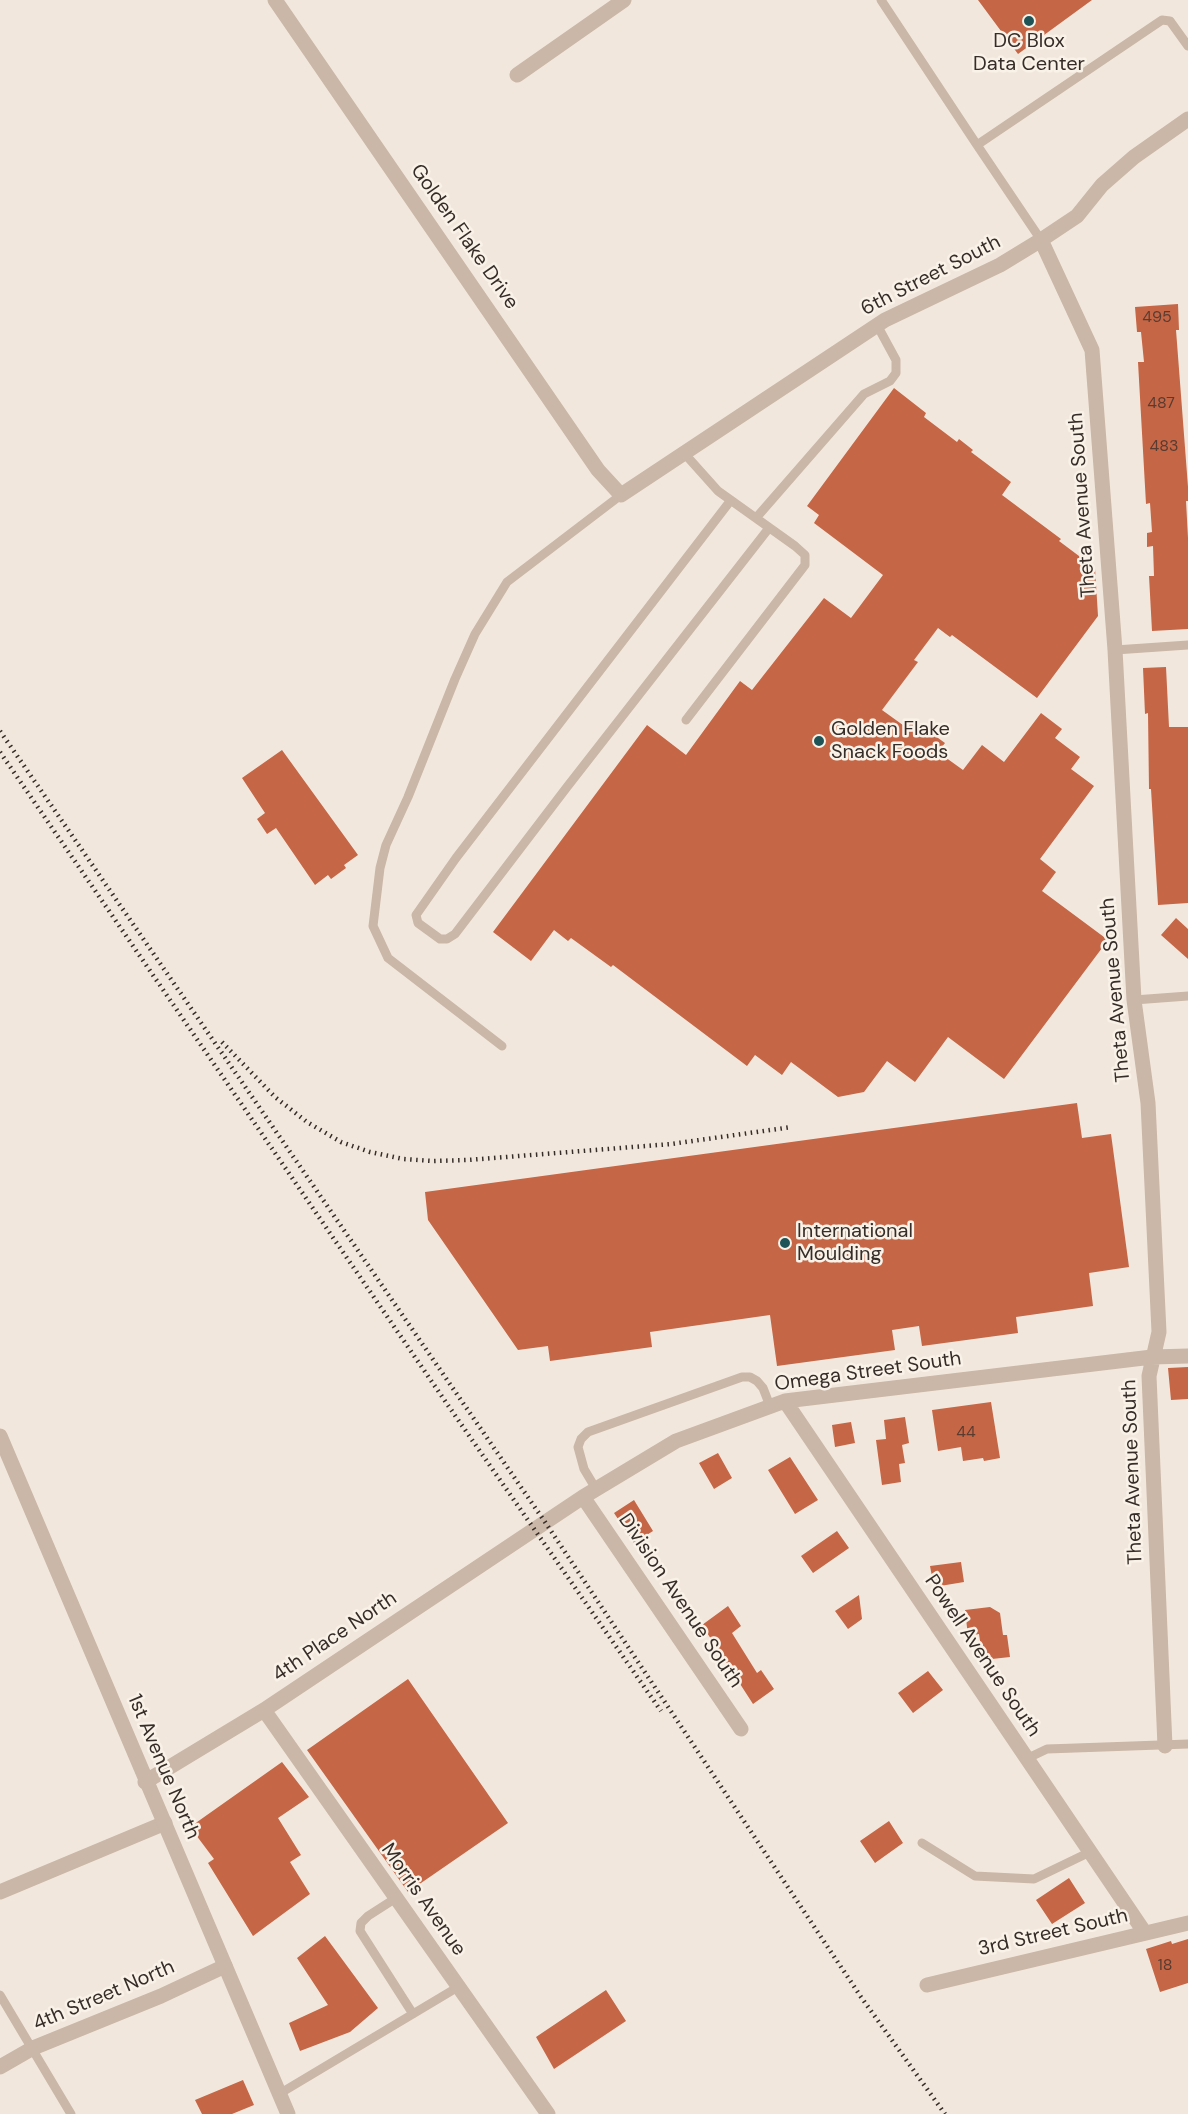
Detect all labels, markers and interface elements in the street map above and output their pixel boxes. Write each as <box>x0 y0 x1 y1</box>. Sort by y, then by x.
marker: DC Blox Data Center <box>1022 14 1036 28</box>
place label: DC Blox Data Center <box>973 30 1085 77</box>
street label: Golden Flake Drive <box>405 160 523 314</box>
street label: 6th Street South <box>857 230 1005 322</box>
house number: 495 <box>1142 308 1172 328</box>
house number: 487 <box>1147 394 1175 414</box>
street label: Theta Avenue South <box>1065 412 1101 598</box>
house number: 483 <box>1150 437 1178 457</box>
place label: Golden Flake Snack Foods <box>831 718 950 765</box>
marker: Golden Flake Snack Foods <box>812 734 826 748</box>
street label: Theta Avenue South <box>1096 897 1136 1083</box>
place label: International Moulding <box>797 1220 913 1267</box>
marker: International Moulding <box>778 1236 792 1250</box>
street label: Omega Street South <box>773 1347 963 1397</box>
street label: Theta Avenue South <box>1118 1379 1148 1565</box>
house number: 44 <box>956 1423 976 1443</box>
street label: Division Avenue South <box>613 1509 747 1693</box>
street label: Powell Avenue South <box>919 1570 1045 1742</box>
street label: 4th Place North <box>268 1587 402 1687</box>
street label: 1st Avenue North <box>122 1691 204 1843</box>
street label: Morris Avenue <box>375 1839 471 1961</box>
street label: 3rd Street South <box>976 1904 1130 1962</box>
street label: 4th Street North <box>30 1955 178 2037</box>
house number: 18 <box>1158 1956 1172 1976</box>

